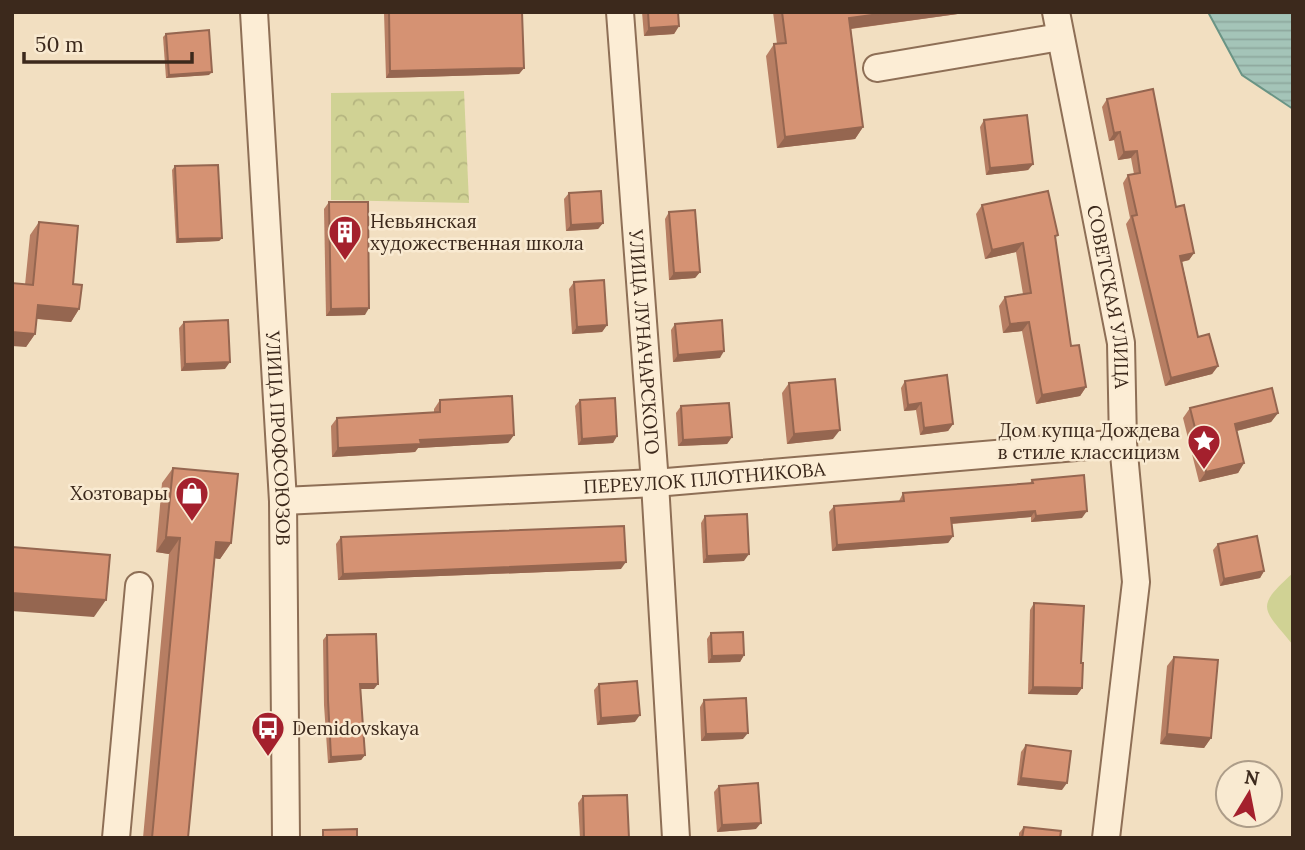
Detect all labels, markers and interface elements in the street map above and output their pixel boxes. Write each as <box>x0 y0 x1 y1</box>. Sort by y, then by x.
scale bar <box>24 21 192 65</box>
text: 50 m <box>35 31 84 58</box>
street label: СОВЕТСКАЯ УЛИЦА <box>1082 203 1134 390</box>
place label: Невьянская художественная школа <box>370 209 584 255</box>
building icon: Невьянская художественная школа <box>326 213 364 262</box>
street label: УЛИЦА ЛУНАЧАРСКОГО <box>624 228 665 456</box>
street label: УЛИЦА ПРОФСОЮЗОВ <box>261 329 295 546</box>
place label: Дом купца Дождева в стиле классицизм <box>998 418 1180 464</box>
place icon: Дом купца Дождева в стиле классицизм <box>1185 422 1223 471</box>
street label: ПЕРЕУЛОК ПЛОТНИКОВА <box>583 456 827 498</box>
shop icon: Хозтовары <box>173 474 211 523</box>
place label: Хозтовары <box>70 481 168 505</box>
bus stop icon: Demidovskaya <box>249 709 287 758</box>
place label: Demidovskaya <box>292 716 419 740</box>
north arrow <box>1214 759 1284 829</box>
text: N <box>1243 764 1262 790</box>

